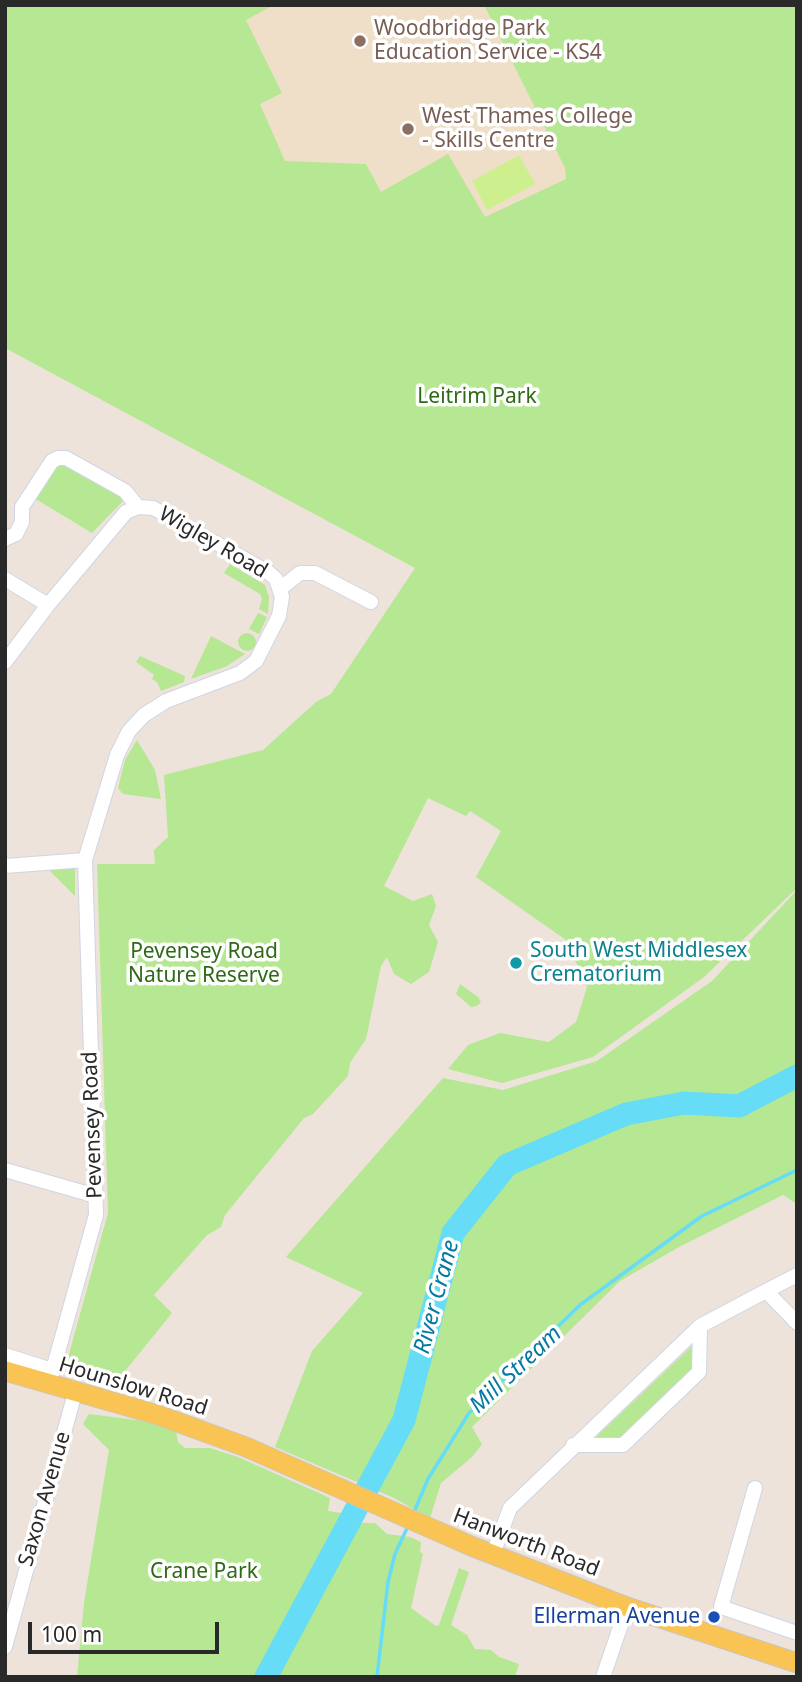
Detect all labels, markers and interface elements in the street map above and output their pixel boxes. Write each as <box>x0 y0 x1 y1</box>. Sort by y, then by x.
place label: Woodbridge Park Education Service - KS4 <box>374 16 602 66</box>
marker: Woodbridge Park Education Service - KS4 <box>352 33 368 49</box>
place label: West Thames College - Skills Centre <box>422 104 633 154</box>
marker: West Thames College - Skills Centre <box>400 121 416 137</box>
park label: Leitrim Park <box>417 384 537 410</box>
street label: Wigley Road <box>154 502 272 584</box>
place label: South West Middlesex Crematorium <box>530 938 747 988</box>
park label: Pevensey Road Nature Reserve <box>128 939 280 989</box>
marker: South West Middlesex Crematorium <box>508 955 524 971</box>
street label: Pevensey Road <box>78 1051 108 1199</box>
water label: River Crane <box>409 1237 465 1357</box>
water label: Mill Stream <box>464 1320 568 1420</box>
street label: Hounslow Road <box>55 1352 211 1422</box>
street label: Saxon Avenue <box>14 1429 76 1569</box>
street label: Hanworth Road <box>449 1504 603 1582</box>
park label: Crane Park <box>150 1559 258 1585</box>
place label: Ellerman Avenue <box>533 1604 700 1630</box>
scale bar <box>32 1608 222 1652</box>
marker: Ellerman Avenue <box>706 1609 722 1625</box>
text: 100 m <box>41 1620 102 1648</box>

